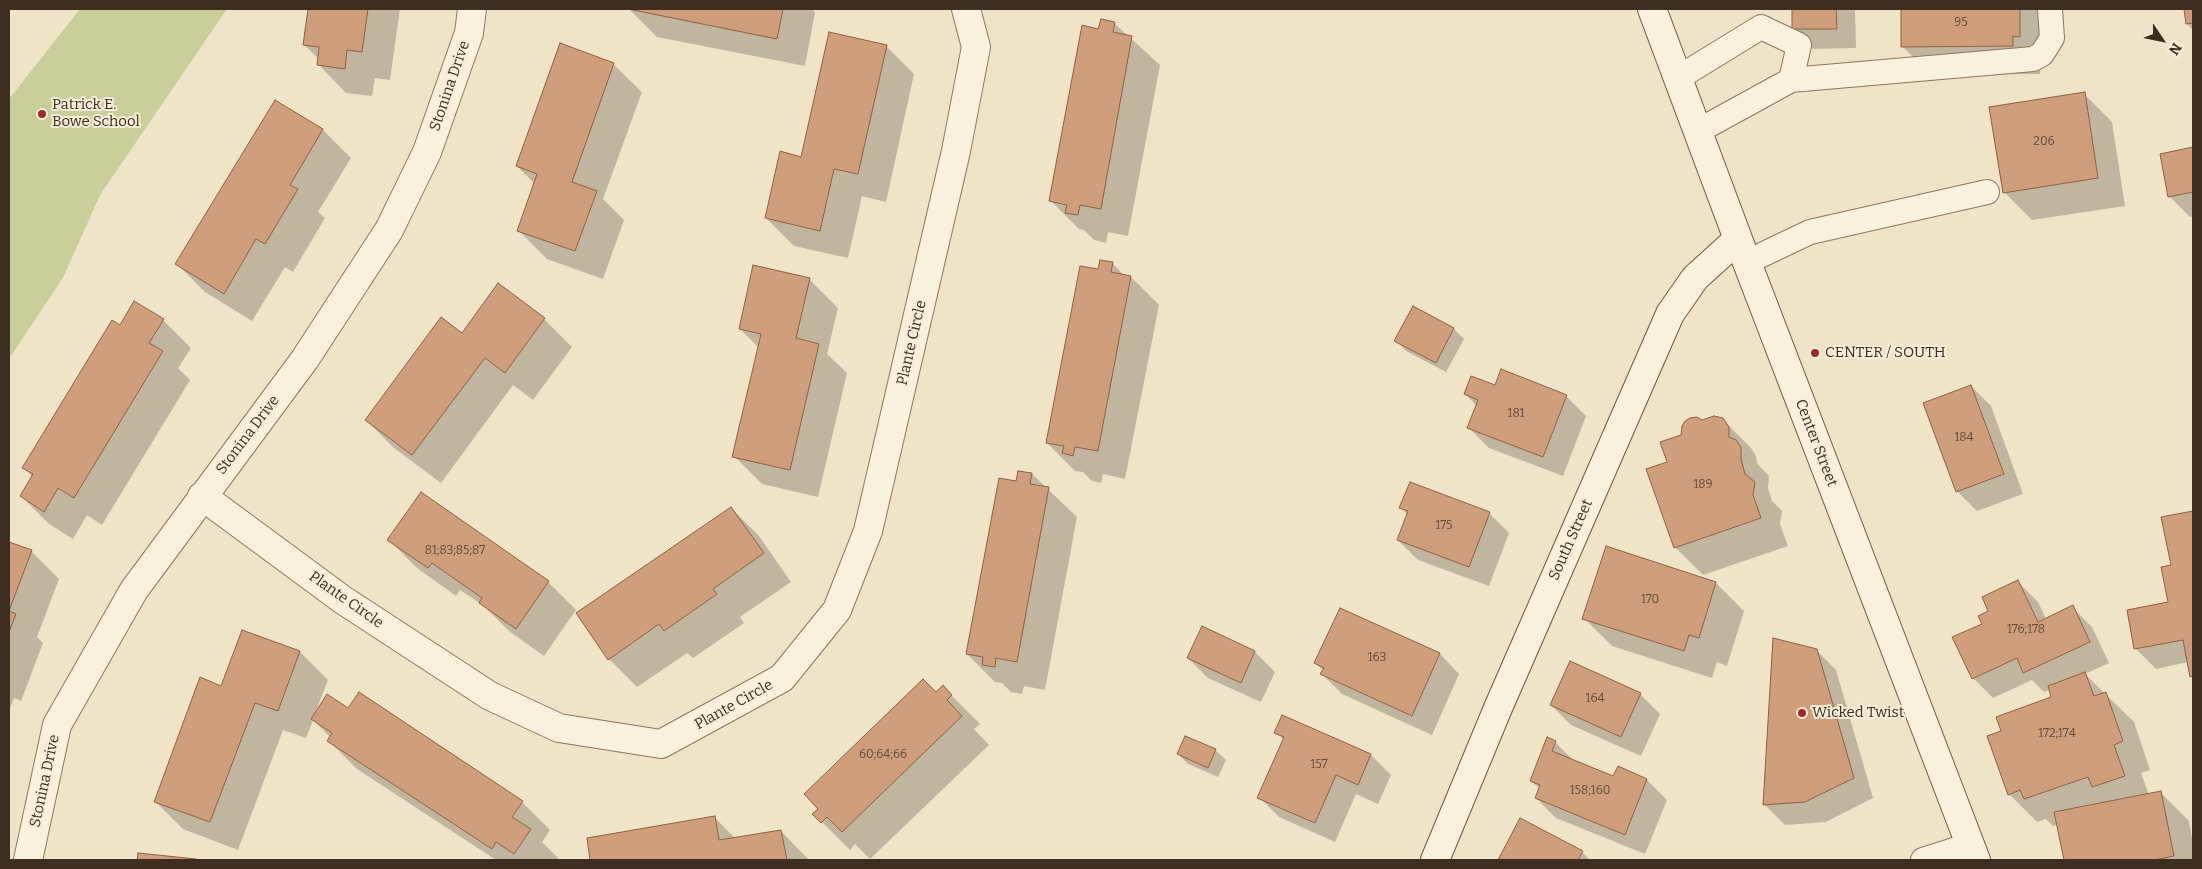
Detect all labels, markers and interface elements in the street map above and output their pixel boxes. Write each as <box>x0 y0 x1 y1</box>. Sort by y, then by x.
north arrow <box>2137 15 2187 65</box>
house number: 95 <box>1954 16 1968 30</box>
street label: Stonina Drive <box>426 38 474 134</box>
text: N <box>2165 39 2185 58</box>
place label: Patrick E. Bowe School <box>52 96 140 131</box>
marker: Patrick E. Bowe School <box>36 108 48 120</box>
house number: 206 <box>2033 135 2055 149</box>
street label: Plante Circle <box>893 299 931 387</box>
place label: CENTER / SOUTH <box>1825 344 1946 362</box>
marker: CENTER / SOUTH <box>1809 347 1821 359</box>
street label: Stonina Drive <box>212 392 284 478</box>
street label: Center Street <box>1791 397 1841 489</box>
house number: 181 <box>1508 407 1524 421</box>
house number: 184 <box>1954 431 1974 445</box>
house number: 189 <box>1693 478 1713 492</box>
street label: South Street <box>1545 497 1597 583</box>
house number: 175 <box>1436 519 1452 533</box>
house number: 81;83;85;87 <box>425 544 485 558</box>
street label: Plante Circle <box>305 568 387 632</box>
house number: 170 <box>1641 593 1659 607</box>
house number: 176;178 <box>2007 623 2045 637</box>
house number: 163 <box>1368 651 1386 665</box>
street label: Plante Circle <box>692 676 776 734</box>
house number: 164 <box>1586 692 1604 706</box>
place label: Wicked Twist <box>1812 704 1904 722</box>
marker: Wicked Twist <box>1796 707 1808 719</box>
house number: 172;174 <box>2038 727 2076 741</box>
street label: Stonina Drive <box>26 733 64 829</box>
house number: 60;64;66 <box>859 748 907 762</box>
house number: 157 <box>1310 758 1328 772</box>
house number: 158;160 <box>1570 784 1610 798</box>

